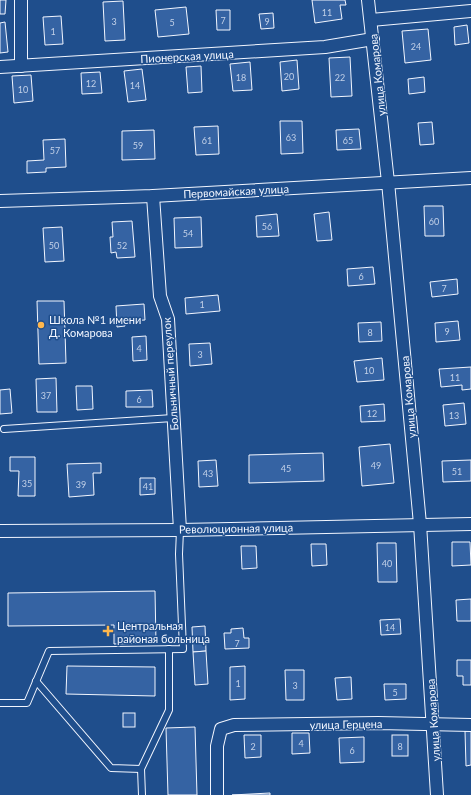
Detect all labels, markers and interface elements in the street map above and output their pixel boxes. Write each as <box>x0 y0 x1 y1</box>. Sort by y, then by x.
house number: 11 <box>322 7 332 18</box>
house number: 7 <box>220 15 226 26</box>
house number: 3 <box>111 16 117 27</box>
house number: 9 <box>264 16 270 27</box>
house number: 5 <box>169 17 175 28</box>
house number: 1 <box>50 26 56 37</box>
street label: улица Комарова <box>366 33 388 117</box>
house number: 24 <box>411 41 421 52</box>
street label: Пионерская улица <box>140 47 234 65</box>
house number: 20 <box>284 71 294 82</box>
house number: 18 <box>236 72 246 83</box>
house number: 22 <box>335 72 345 83</box>
house number: 12 <box>86 78 96 89</box>
house number: 14 <box>130 80 140 91</box>
house number: 10 <box>18 84 28 95</box>
house number: 63 <box>286 132 296 143</box>
house number: 61 <box>202 135 212 146</box>
house number: 65 <box>343 135 353 146</box>
house number: 59 <box>133 140 143 151</box>
house number: 57 <box>50 145 60 156</box>
street label: Первомайская улица <box>183 182 289 200</box>
house number: 60 <box>429 216 439 227</box>
house number: 56 <box>262 221 272 232</box>
house number: 54 <box>183 228 193 239</box>
house number: 50 <box>49 240 59 251</box>
house number: 52 <box>117 240 127 251</box>
house number: 6 <box>358 271 364 282</box>
house number: 7 <box>441 283 447 294</box>
house number: 1 <box>199 299 205 310</box>
place label: Школа №1 имени Д. Комарова <box>49 313 141 339</box>
street label: Больничный переулок <box>160 317 180 431</box>
marker: Школа №1 имени Д. Комарова <box>36 320 46 330</box>
house number: 9 <box>444 326 450 337</box>
house number: 8 <box>367 327 373 338</box>
house number: 4 <box>136 343 142 354</box>
house number: 3 <box>197 349 203 360</box>
street label: улица Комарова <box>398 355 418 439</box>
house number: 10 <box>364 365 374 376</box>
house number: 11 <box>450 372 460 383</box>
house number: 37 <box>41 390 51 401</box>
house number: 6 <box>136 394 142 405</box>
house number: 12 <box>367 408 377 419</box>
house number: 13 <box>449 410 459 421</box>
house number: 49 <box>371 460 381 471</box>
house number: 45 <box>281 463 291 474</box>
house number: 51 <box>452 466 462 477</box>
house number: 43 <box>203 468 213 479</box>
house number: 35 <box>22 478 32 489</box>
house number: 39 <box>76 479 86 490</box>
house number: 41 <box>143 481 153 492</box>
street label: Революционная улица <box>179 521 293 535</box>
house number: 40 <box>382 558 392 569</box>
place label: Центральная районая больница <box>117 619 210 645</box>
house number: 14 <box>385 622 395 633</box>
marker: Центральная районая больница <box>102 625 114 637</box>
house number: 7 <box>234 638 240 649</box>
house number: 1 <box>235 678 241 689</box>
street label: улица Комарова <box>424 678 442 762</box>
house number: 3 <box>292 680 298 691</box>
house number: 5 <box>392 687 398 698</box>
street label: улица Герцена <box>309 717 383 731</box>
house number: 4 <box>298 738 304 749</box>
house number: 2 <box>250 741 256 752</box>
house number: 8 <box>397 741 403 752</box>
house number: 6 <box>349 745 355 756</box>

